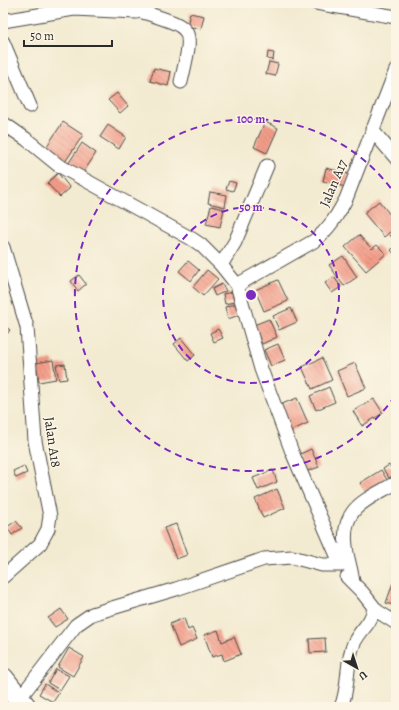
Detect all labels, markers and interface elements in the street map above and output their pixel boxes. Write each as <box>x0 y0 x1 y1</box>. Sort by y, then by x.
scale bar <box>24 22 112 48</box>
text: 50 m <box>30 28 54 44</box>
text: 100 m <box>237 111 265 127</box>
street label: Jalan A17 <box>315 156 352 210</box>
text: 50 m <box>239 199 263 215</box>
centre of rings <box>244 288 258 302</box>
street label: Jalan A18 <box>40 416 65 469</box>
north arrow <box>337 648 377 688</box>
text: U <box>355 667 371 684</box>

